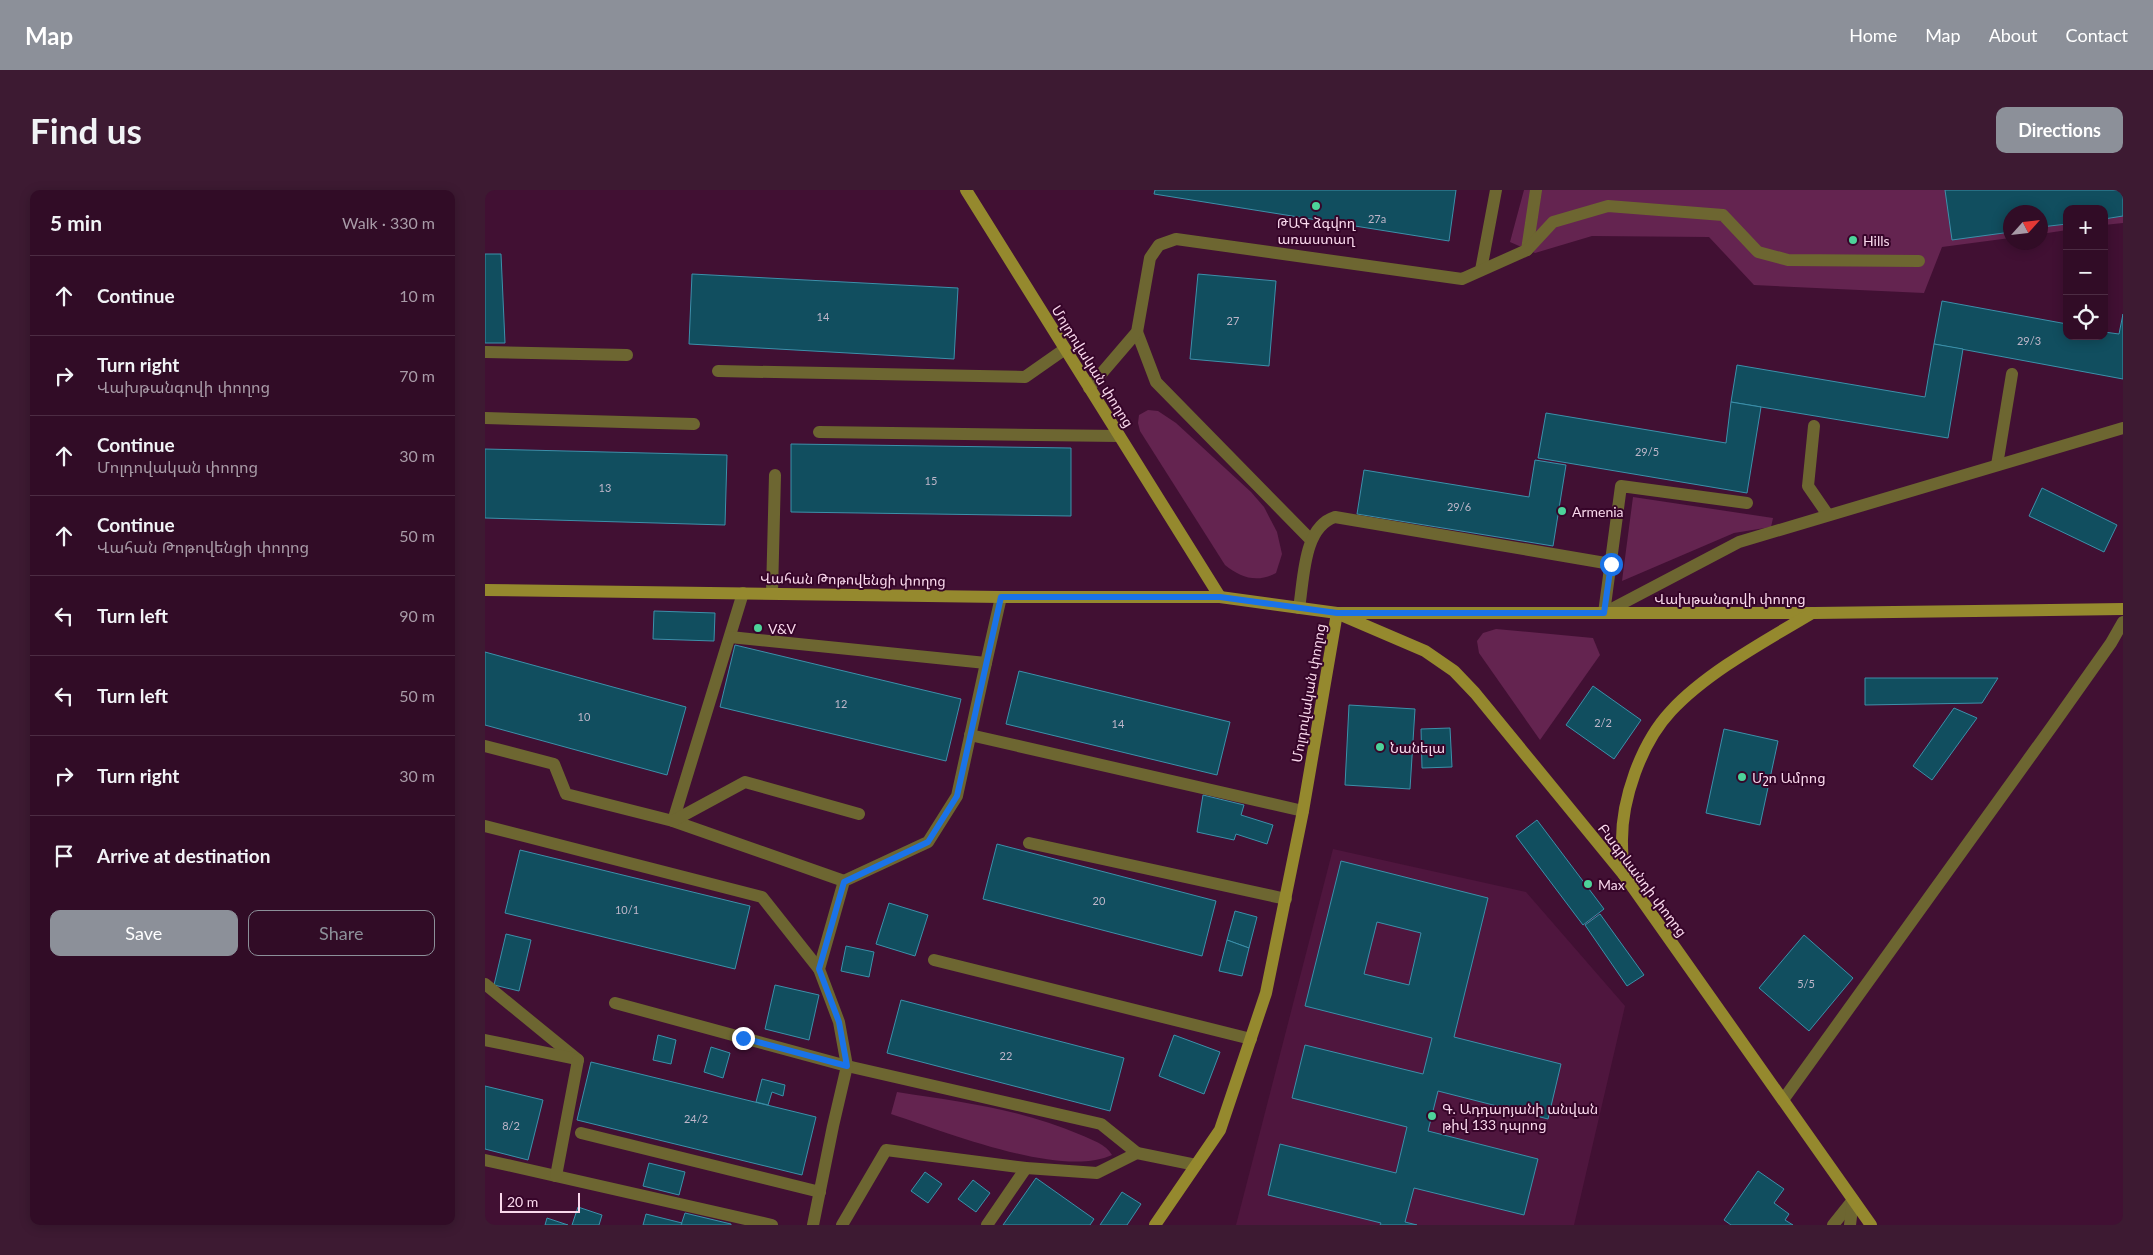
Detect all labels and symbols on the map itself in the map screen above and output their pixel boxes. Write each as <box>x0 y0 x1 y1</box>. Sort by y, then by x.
marker: ԹԱԳ ձգվող առաստաղ <box>1310 200 1322 212</box>
north arrow <box>2003 205 2048 250</box>
house number: 27a <box>1368 212 1386 225</box>
place label: ԹԱԳ ձգվող առաստաղ <box>1277 214 1356 247</box>
place label: Hills <box>1863 232 1890 249</box>
marker: Hills <box>1847 234 1859 246</box>
street label: Մոլդովական փողոց <box>1048 302 1138 430</box>
house number: 14 <box>817 310 830 323</box>
house number: 27 <box>1227 314 1239 327</box>
house number: 29/3 <box>2017 334 2041 347</box>
house number: 29/5 <box>1635 445 1659 458</box>
house number: 15 <box>925 474 937 487</box>
house number: 13 <box>599 481 611 494</box>
house number: 29/6 <box>1447 500 1471 513</box>
place label: Armenia <box>1572 503 1624 520</box>
marker: Armenia <box>1556 505 1568 517</box>
route start <box>1600 553 1623 576</box>
street label: Վահան Թոթովենցի փողոց <box>760 569 946 589</box>
street label: Վախթանգովի փողոց <box>1654 590 1806 607</box>
place label: V&V <box>768 620 796 637</box>
marker: V&V <box>752 622 764 634</box>
street label: Մոլդովական փողոց <box>1287 622 1329 764</box>
house number: 12 <box>835 697 847 710</box>
house number: 10 <box>578 710 591 723</box>
house number: 2/2 <box>1594 716 1612 729</box>
house number: 14 <box>1112 717 1125 730</box>
place label: Նանելա <box>1390 739 1445 756</box>
marker: Նանելա <box>1374 741 1386 753</box>
place label: Մշո Ամրոց <box>1752 769 1826 786</box>
marker: Մշո Ամրոց <box>1736 771 1748 783</box>
street label: Բագրևանդի փողոց <box>1595 820 1691 940</box>
place label: Max <box>1598 876 1625 893</box>
marker: Max <box>1582 878 1594 890</box>
house number: 20 <box>1093 894 1106 907</box>
house number: 10/1 <box>615 903 639 916</box>
house number: 5/5 <box>1797 977 1815 990</box>
route end <box>732 1027 755 1050</box>
house number: 22 <box>1000 1049 1012 1062</box>
place label: Գ. Ադդարյանի անվան թիվ 133 դպրոց <box>1442 1100 1598 1133</box>
marker: Գ. Ադդարյանի անվան թիվ 133 դպրոց <box>1426 1110 1438 1122</box>
house number: 24/2 <box>684 1112 708 1125</box>
house number: 8/2 <box>502 1119 520 1132</box>
scale bar <box>500 1190 580 1213</box>

